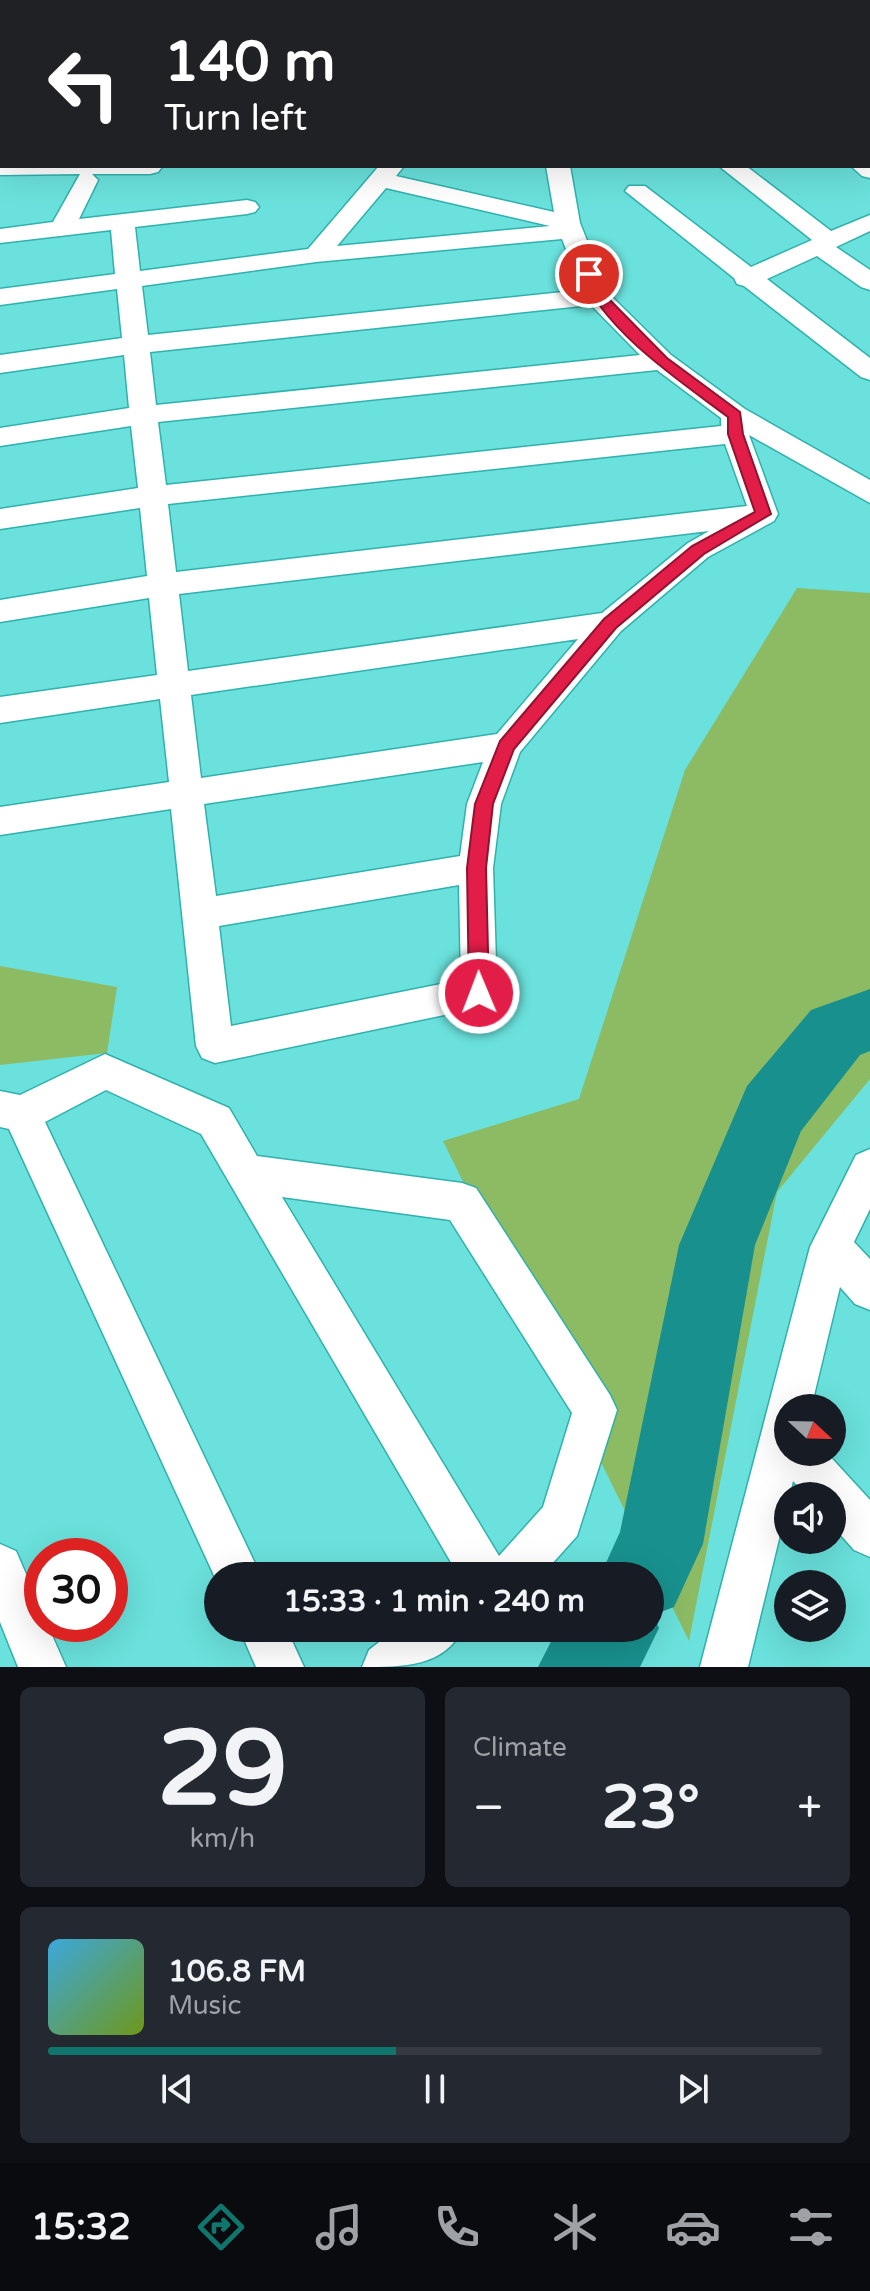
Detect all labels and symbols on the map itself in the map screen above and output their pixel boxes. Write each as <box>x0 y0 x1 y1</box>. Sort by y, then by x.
pin <box>555 240 623 308</box>
position arrow <box>437 951 521 1035</box>
north arrow <box>774 1394 846 1466</box>
speed limit sign: 30 <box>24 1538 128 1642</box>

